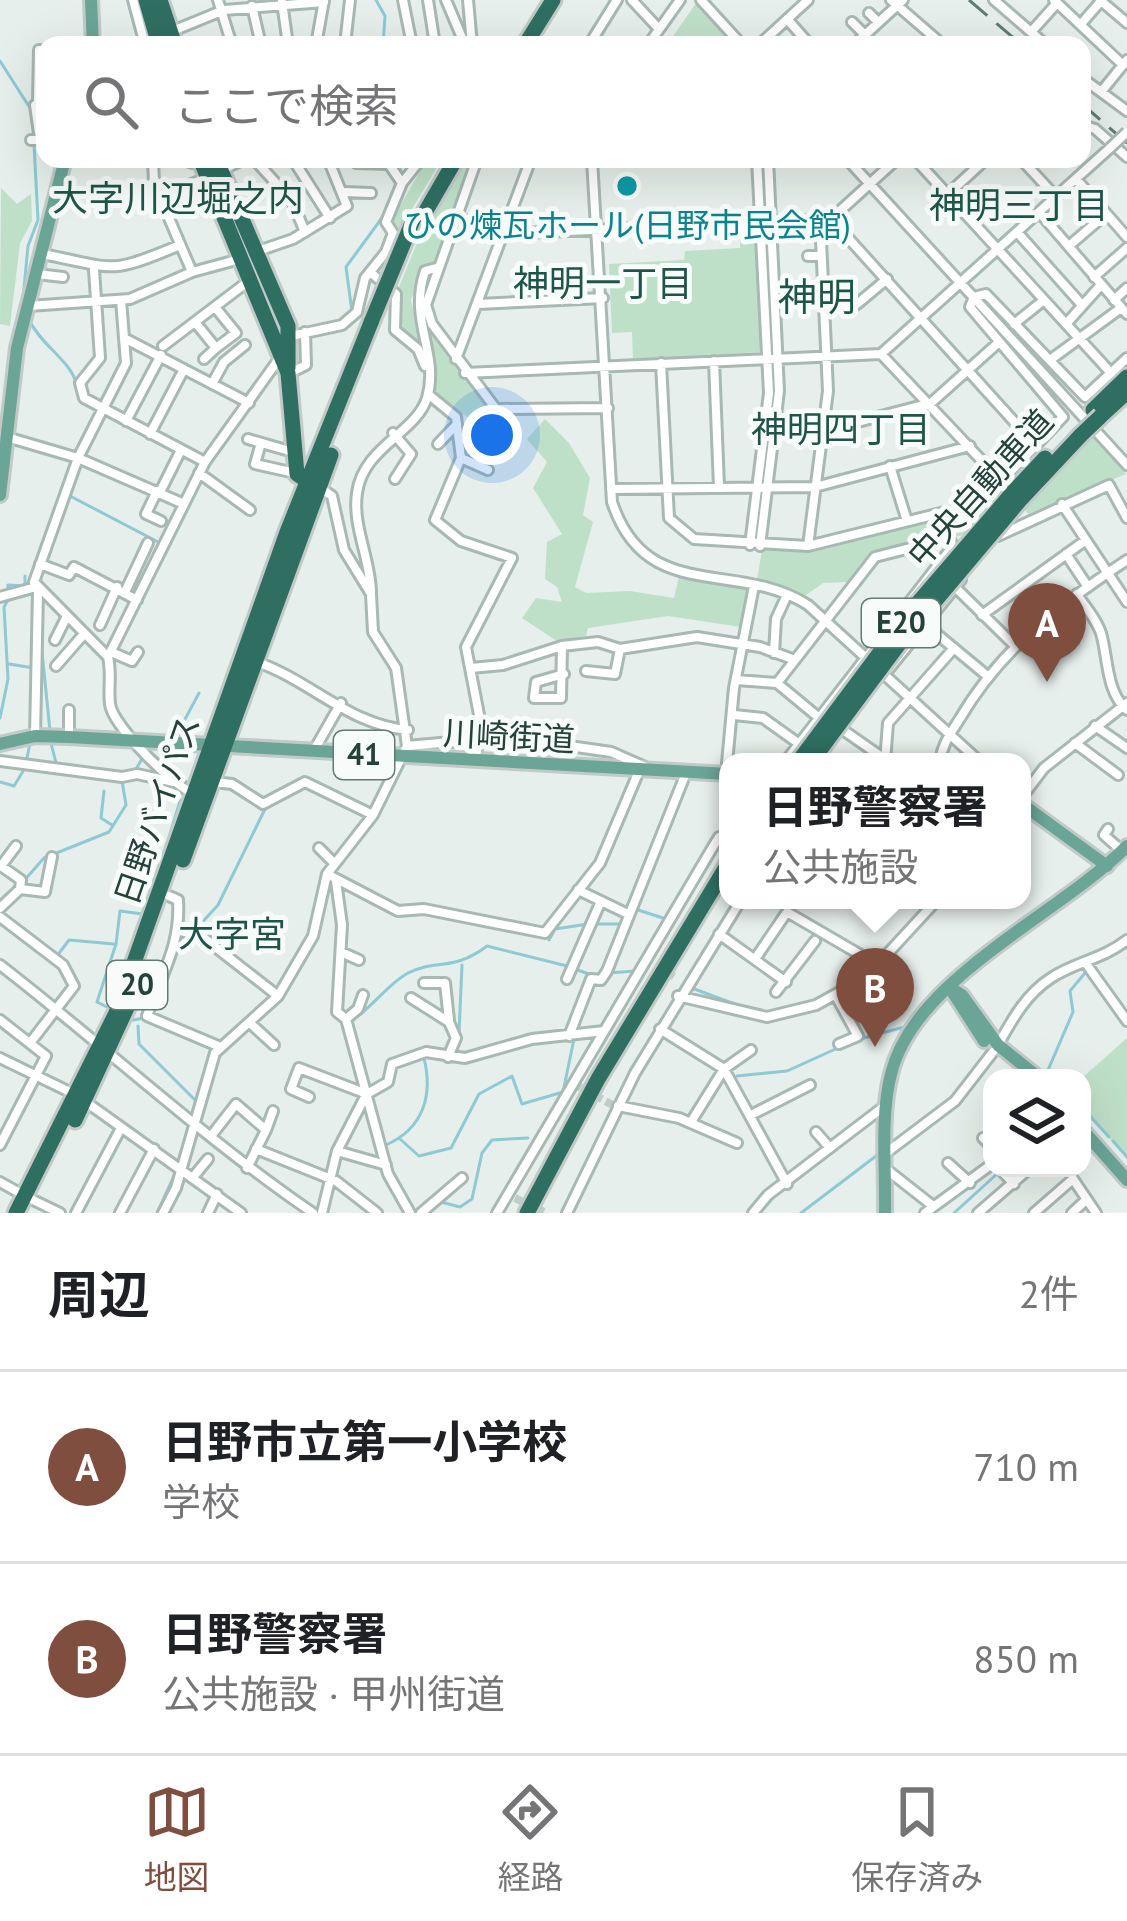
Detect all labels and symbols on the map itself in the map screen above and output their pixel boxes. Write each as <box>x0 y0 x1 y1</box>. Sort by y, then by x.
marker: ひの煉瓦ホール(日野市民会館) <box>614 173 640 199</box>
district label: 大字川辺堀之内 <box>52 174 304 221</box>
district label: 神明三丁目 <box>929 181 1109 228</box>
place label: ひの煉瓦ホール(日野市民会館) <box>403 203 851 246</box>
district label: 神明一丁目 <box>513 259 693 306</box>
district label: 神明 <box>778 271 856 322</box>
street label: 中央自動車道 <box>897 400 1062 576</box>
your location <box>462 405 522 465</box>
district label: 神明四丁目 <box>751 405 931 452</box>
pin: A <box>1008 583 1086 682</box>
road number: E20 <box>862 599 940 647</box>
street label: 日野バイパス <box>104 710 209 910</box>
street label: 川崎街道 <box>442 711 576 760</box>
road number: 41 <box>334 731 394 779</box>
district label: 大字宮 <box>178 910 286 957</box>
pin: B <box>836 948 914 1047</box>
road number: 20 <box>107 961 167 1009</box>

